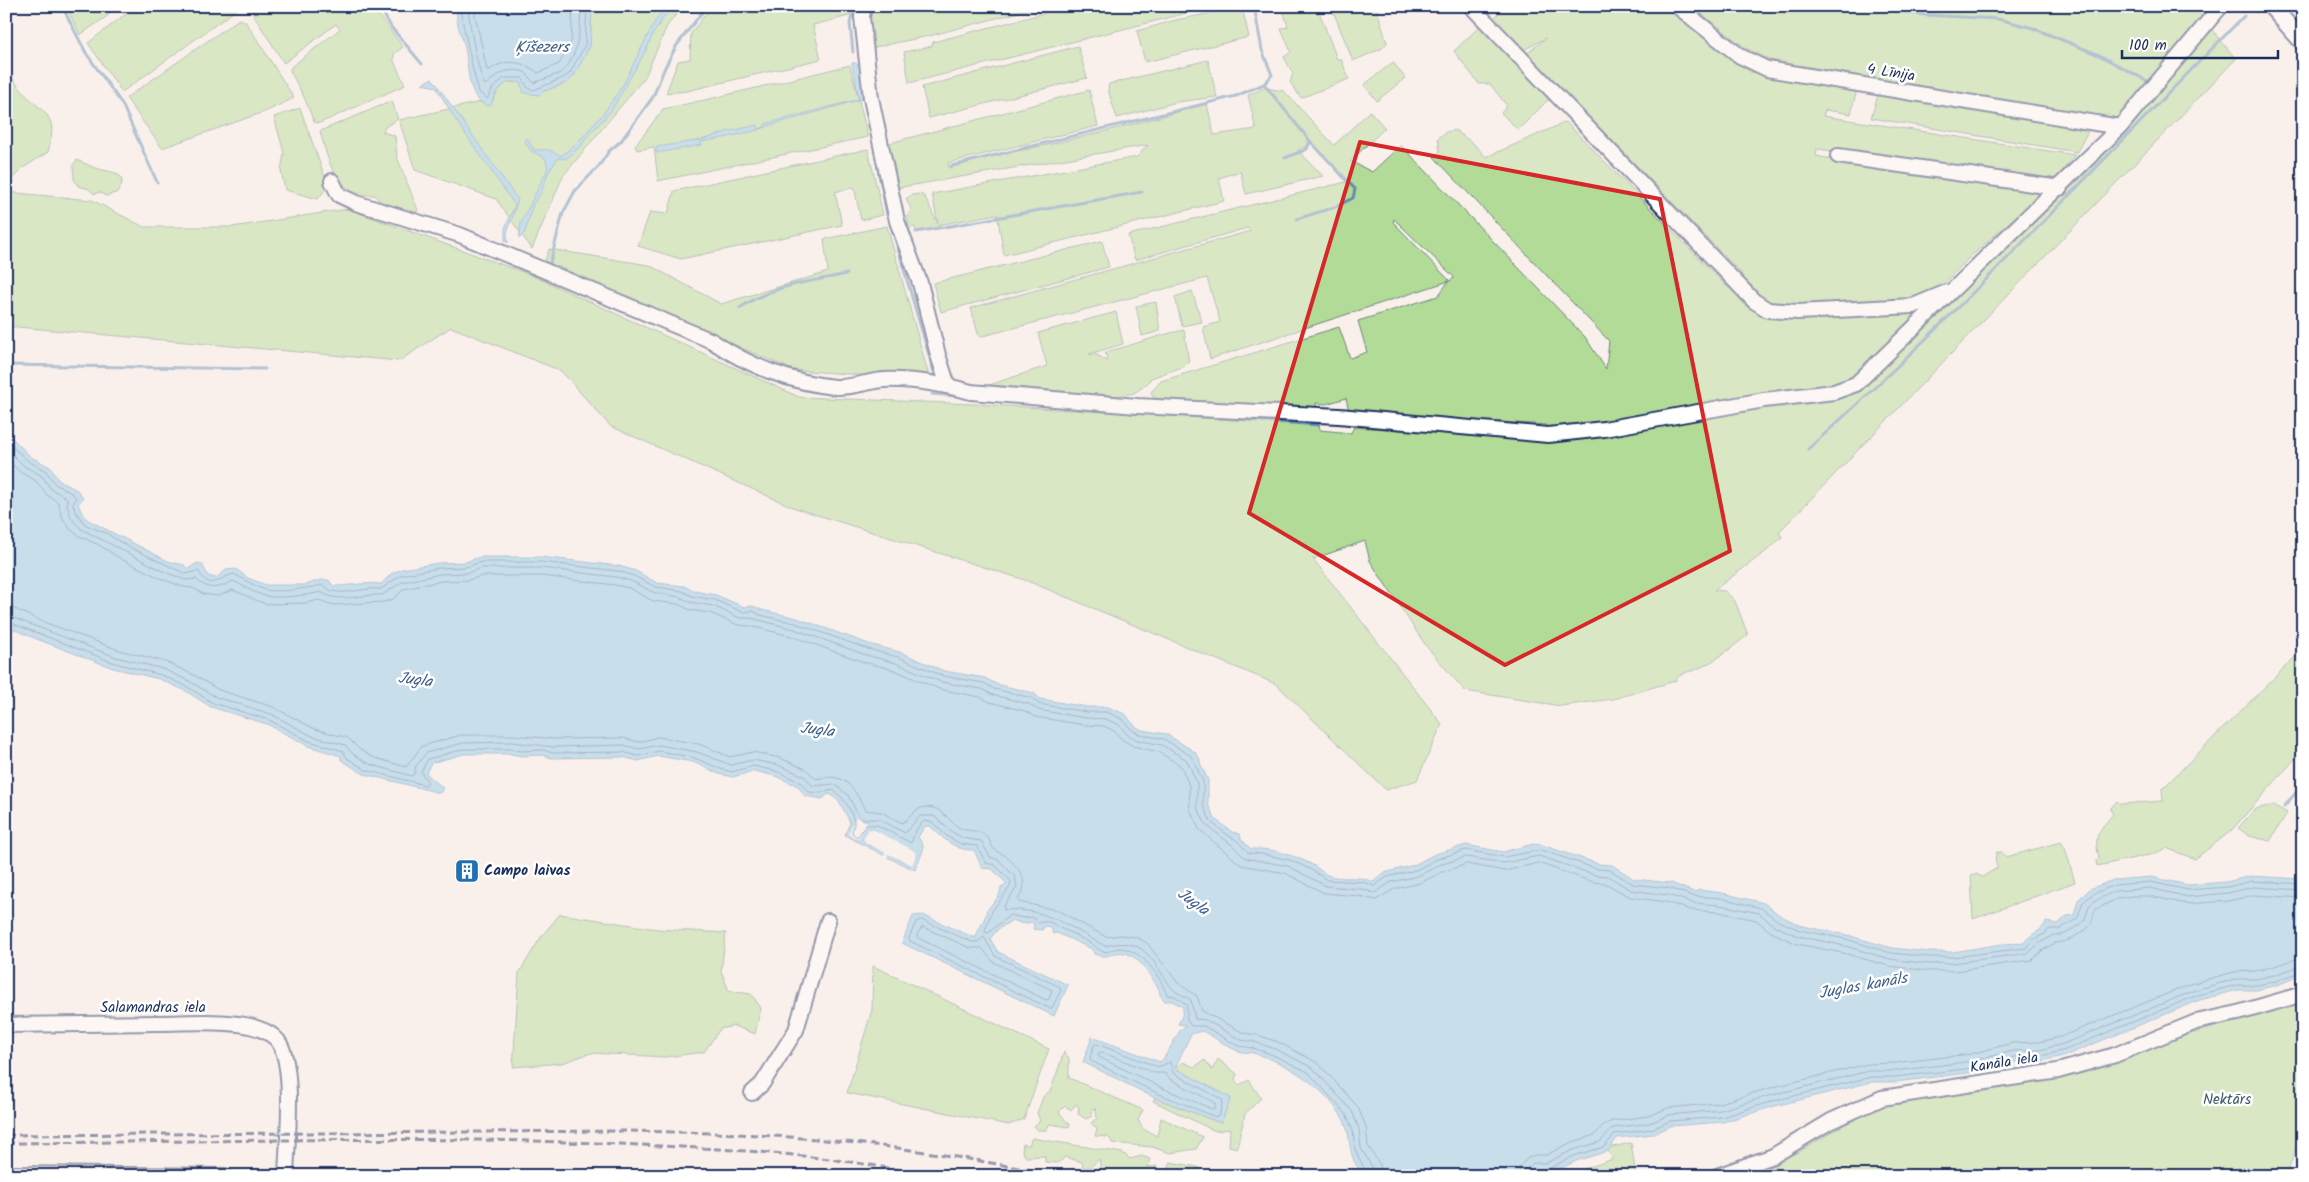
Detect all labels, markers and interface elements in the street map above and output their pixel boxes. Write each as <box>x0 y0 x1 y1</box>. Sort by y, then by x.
scale bar <box>2122 28 2278 60</box>
text: 100 m <box>2129 34 2167 58</box>
water label: Ķīšezers <box>515 35 571 60</box>
street label: 4 Līnija <box>1865 57 1917 89</box>
water label: Jugla <box>396 666 435 695</box>
water label: Jugla <box>798 716 837 745</box>
building icon: Campo laivas <box>454 858 480 884</box>
place label: Campo laivas <box>484 859 570 883</box>
water label: Jugla <box>1172 882 1215 923</box>
water label: Juglas kanāls <box>1817 966 1911 1006</box>
street label: Salamandras iela <box>100 996 206 1020</box>
street label: Kanāla iela <box>1968 1046 2040 1080</box>
park label: Nektārs <box>2203 1088 2252 1112</box>

